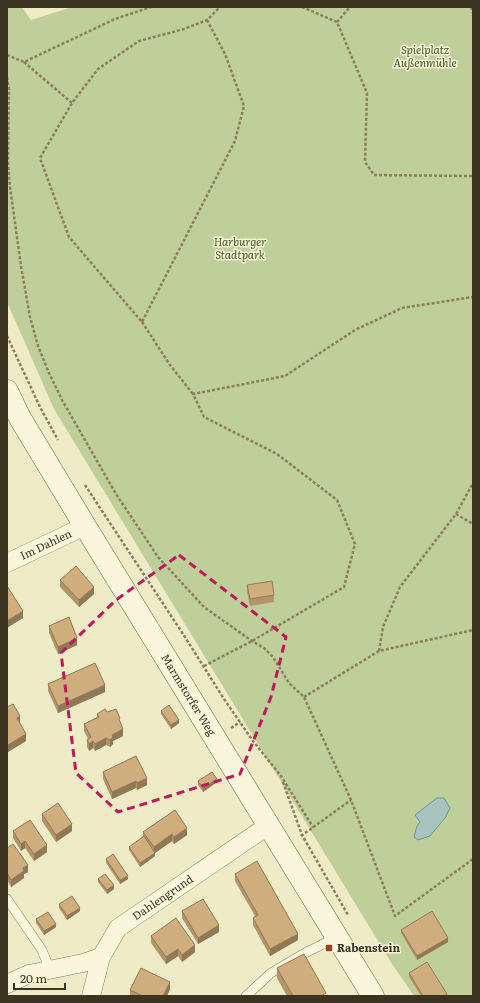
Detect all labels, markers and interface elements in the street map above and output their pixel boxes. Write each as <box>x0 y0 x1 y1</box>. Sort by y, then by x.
park label: Spielplatz Außenmühle <box>393 41 457 70</box>
park label: Harburger Stadtpark <box>214 233 266 262</box>
street label: Im Dahlen <box>17 525 74 563</box>
street label: Marmstorfer Weg <box>158 650 221 739</box>
street label: Dahlengrund <box>129 870 196 923</box>
place label: Rabenstein <box>337 939 400 955</box>
marker: Rabenstein <box>324 943 334 953</box>
scale bar <box>14 965 65 991</box>
text: 20 m <box>20 969 47 987</box>

